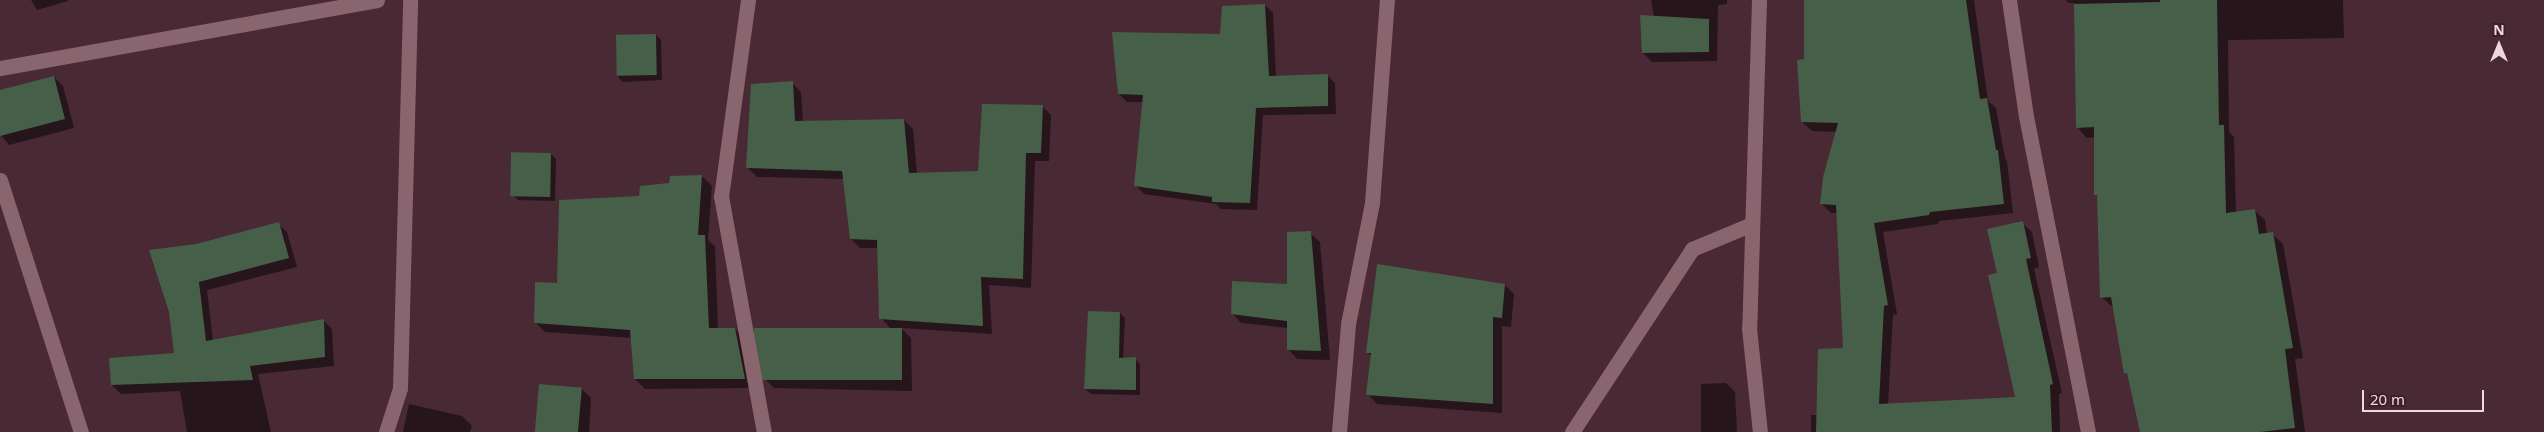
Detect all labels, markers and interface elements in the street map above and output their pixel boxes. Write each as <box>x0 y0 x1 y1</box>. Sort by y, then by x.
north arrow <box>2474 20 2524 70</box>
text: N <box>2493 20 2505 39</box>
scale bar <box>2364 380 2486 412</box>
text: 20 m <box>2370 389 2405 409</box>

